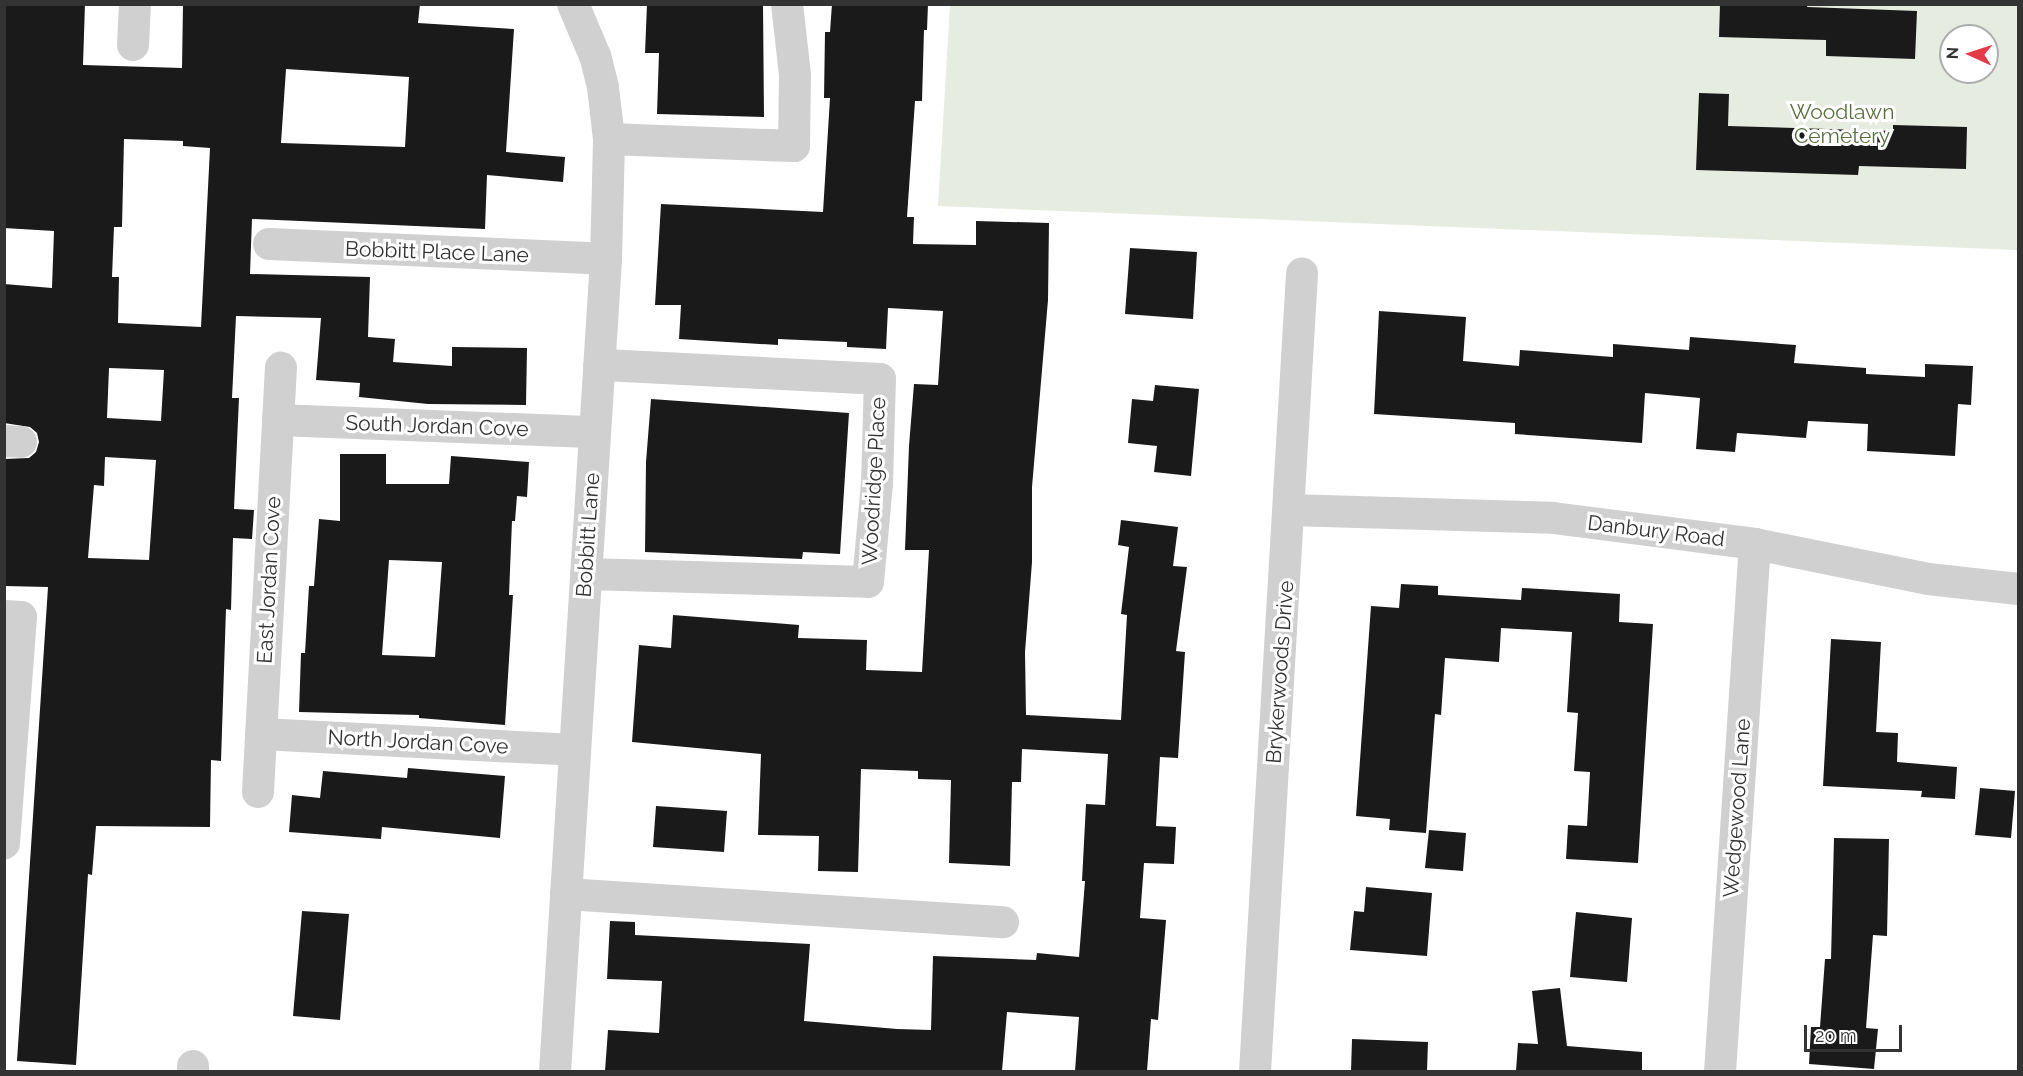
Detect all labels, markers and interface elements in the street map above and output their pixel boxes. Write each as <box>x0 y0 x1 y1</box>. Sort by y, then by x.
north arrow <box>1939 24 1999 84</box>
text: N <box>1943 47 1962 60</box>
park label: Woodlawn Cemetery <box>1790 99 1894 149</box>
street label: Bobbitt Place Lane <box>345 236 529 268</box>
street label: Woodridge Place <box>857 396 891 566</box>
street label: South Jordan Cove <box>345 410 529 442</box>
street label: Bobbitt Lane <box>571 472 605 598</box>
street label: East Jordan Cove <box>252 495 286 665</box>
street label: Danbury Road <box>1586 510 1726 552</box>
street label: Brykerwoods Drive <box>1261 580 1299 764</box>
street label: Wedgewood Lane <box>1718 718 1756 898</box>
street label: North Jordan Cove <box>327 725 509 759</box>
scale bar <box>1807 1013 1904 1051</box>
text: 20 m <box>1815 1025 1857 1046</box>

